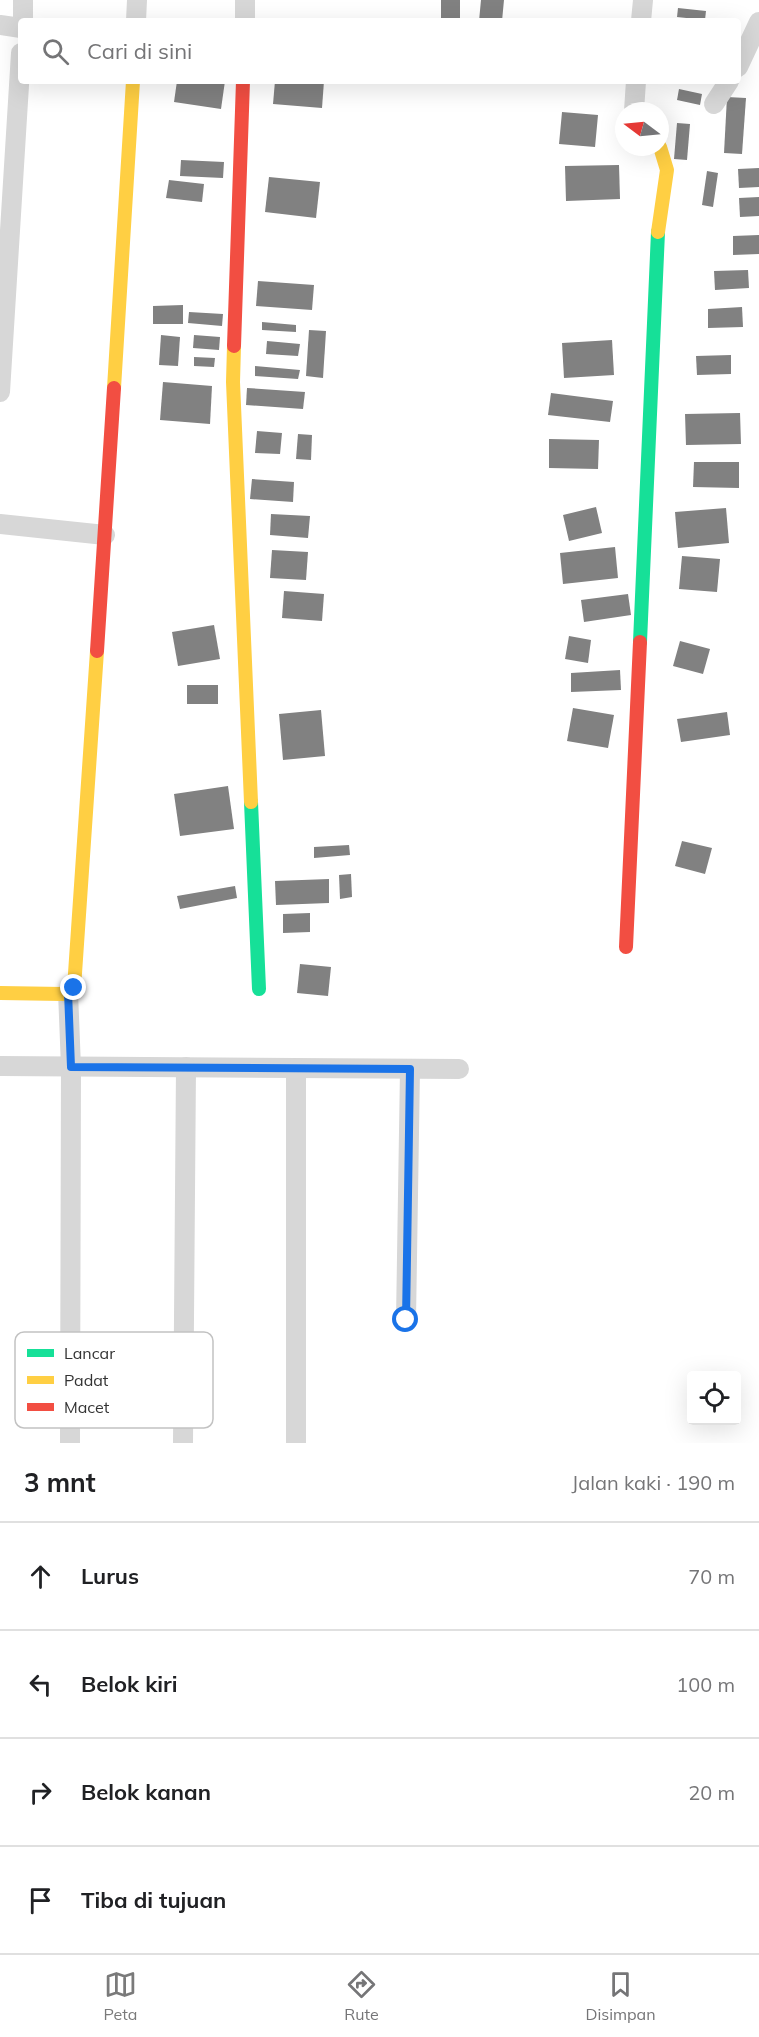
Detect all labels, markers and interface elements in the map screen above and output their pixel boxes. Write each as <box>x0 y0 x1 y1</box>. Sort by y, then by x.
search box <box>18 18 741 84</box>
icon: search <box>39 35 72 68</box>
text: Cari di sini <box>87 37 192 65</box>
north arrow <box>615 102 669 156</box>
route end <box>60 974 86 1000</box>
route start <box>392 1306 418 1332</box>
legend <box>15 1332 213 1428</box>
text: Lancar <box>64 1343 115 1363</box>
text: Padat <box>64 1370 109 1390</box>
map controls <box>687 1371 741 1425</box>
button: locate <box>687 1371 741 1425</box>
text: Macet <box>64 1397 110 1417</box>
text: 3 mnt <box>24 1466 96 1499</box>
text: Jalan kaki · 190 m <box>572 1470 735 1495</box>
icon: ahead <box>24 1560 57 1593</box>
text: Lurus <box>81 1562 139 1590</box>
text: 70 m <box>688 1564 735 1589</box>
icon: left <box>24 1668 57 1701</box>
text: Belok kiri <box>81 1670 177 1698</box>
text: 100 m <box>676 1672 735 1697</box>
icon: right <box>24 1776 57 1809</box>
text: Belok kanan <box>81 1778 211 1806</box>
text: 20 m <box>688 1780 735 1805</box>
icon: arrive <box>24 1884 57 1917</box>
text: Tiba di tujuan <box>81 1886 226 1914</box>
tab: Peta <box>103 1968 137 2024</box>
tab: Rute <box>344 1968 379 2024</box>
tab: Disimpan <box>585 1968 656 2024</box>

